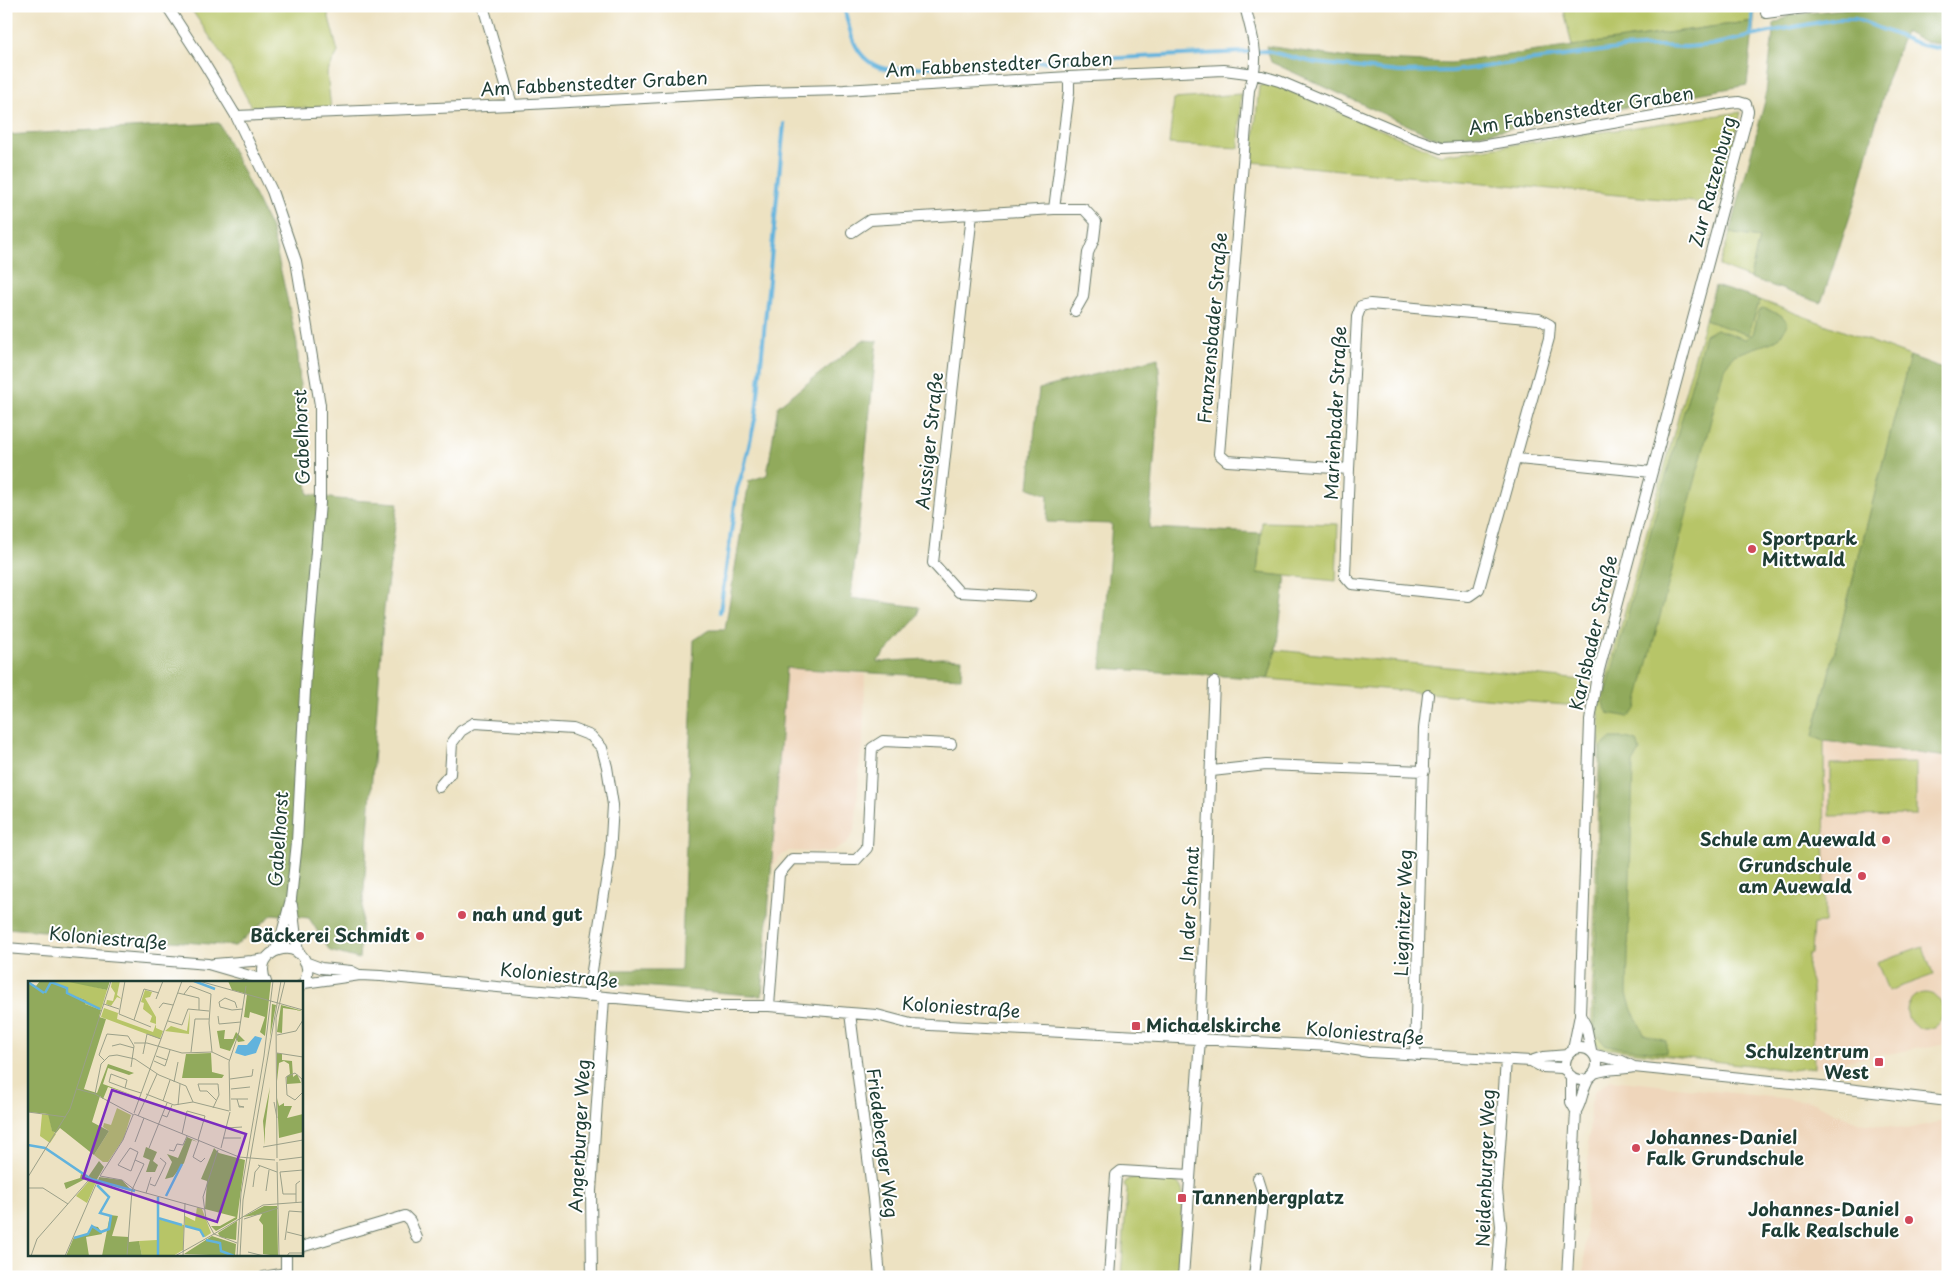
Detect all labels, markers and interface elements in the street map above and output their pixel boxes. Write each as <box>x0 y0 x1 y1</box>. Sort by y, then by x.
street label: Am Fabbenstedter Graben <box>885 44 1113 83</box>
street label: Am Fabbenstedter Graben <box>480 63 708 102</box>
street label: Am Fabbenstedter Graben <box>1466 78 1695 141</box>
street label: Zur Ratzenburg <box>1681 113 1742 250</box>
street label: Franzensbader Straße <box>1190 231 1233 425</box>
street label: Marienbader Straße <box>1316 325 1353 501</box>
street label: Aussiger Straße <box>908 371 949 511</box>
street label: Gabelhorst <box>285 389 316 485</box>
place label: Sportpark Mittwald <box>1762 524 1857 572</box>
marker: Sportpark Mittwald <box>1746 543 1758 555</box>
street label: Karlsbader Straße <box>1562 553 1623 713</box>
street label: Gabelhorst <box>261 790 294 887</box>
place label: Schule am Auewald <box>1700 825 1876 852</box>
marker: Schule am Auewald <box>1880 834 1892 846</box>
street label: In der Schnat <box>1172 845 1205 962</box>
street label: Liegnitzer Weg <box>1387 849 1418 977</box>
place label: Grundschule am Auewald <box>1739 851 1852 899</box>
marker: Grundschule am Auewald <box>1856 870 1868 882</box>
place label: nah und gut <box>472 900 583 927</box>
marker: nah und gut <box>456 909 468 921</box>
street label: Koloniestraße <box>48 919 168 956</box>
place label: Bäckerei Schmidt <box>250 921 410 948</box>
marker: Bäckerei Schmidt <box>414 930 426 942</box>
street label: Koloniestraße <box>499 955 620 994</box>
inset map <box>28 981 302 1256</box>
street label: Koloniestraße <box>901 989 1021 1024</box>
place label: Michaelskirche <box>1146 1011 1281 1038</box>
street label: Koloniestraße <box>1305 1014 1425 1051</box>
marker: Michaelskirche <box>1130 1020 1142 1032</box>
place label: Schulzentrum West <box>1745 1037 1869 1085</box>
marker: Schulzentrum West <box>1873 1056 1885 1068</box>
street label: Angerburger Weg <box>561 1059 596 1213</box>
street label: Friedeberger Weg <box>861 1066 906 1219</box>
street label: Neidenburger Weg <box>1468 1089 1501 1247</box>
place label: Johannes-Daniel Falk Grundschule <box>1646 1123 1804 1171</box>
marker: Johannes-Daniel Falk Grundschule <box>1630 1142 1642 1154</box>
place label: Tannenbergplatz <box>1192 1183 1344 1210</box>
marker: Tannenbergplatz <box>1176 1192 1188 1204</box>
place label: Johannes-Daniel Falk Realschule <box>1748 1195 1899 1243</box>
marker: Johannes-Daniel Falk Realschule <box>1903 1214 1915 1226</box>

